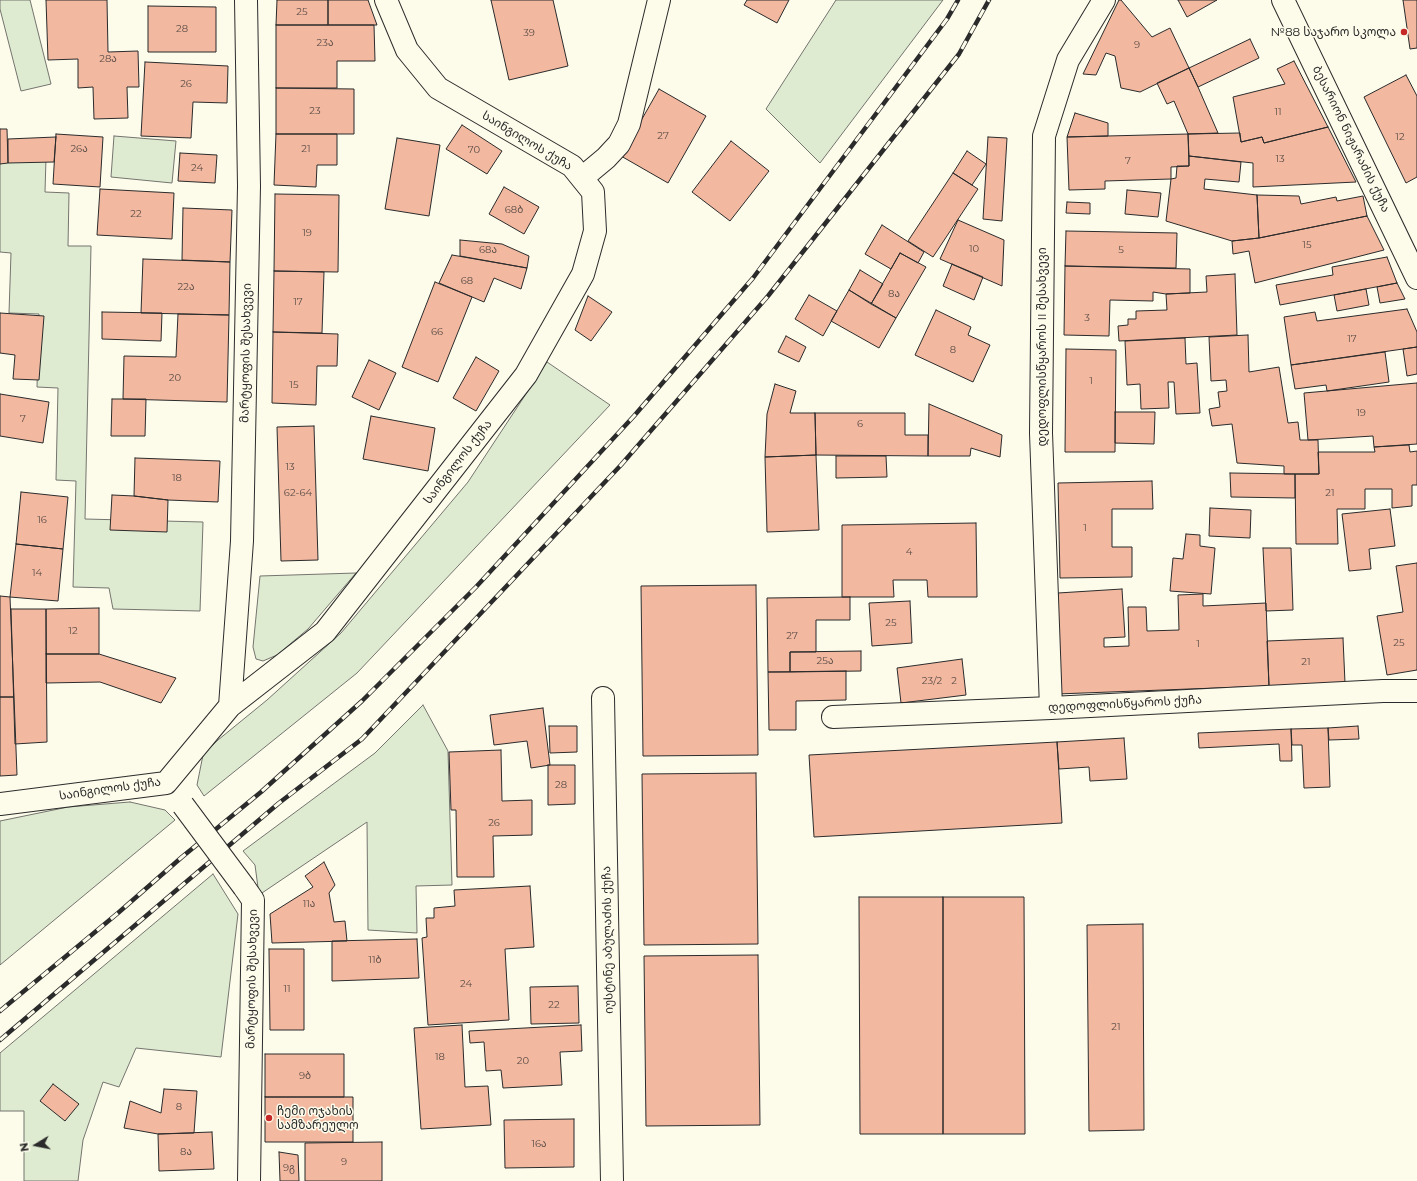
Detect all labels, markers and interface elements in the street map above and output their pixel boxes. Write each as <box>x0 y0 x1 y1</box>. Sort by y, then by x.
house number: 25 <box>296 6 308 18</box>
house number: 28 <box>176 23 188 35</box>
place label: №88 საჯარო სკოლა <box>1270 25 1396 39</box>
house number: 39 <box>523 27 535 39</box>
marker: №88 საჯარო სკოლა <box>1399 27 1409 37</box>
house number: 23ა <box>317 37 333 49</box>
house number: 9 <box>1134 39 1140 51</box>
house number: 28ა <box>99 53 117 65</box>
street label: ბესარიონ ნიჟარაძის ქუჩა <box>1309 63 1393 215</box>
house number: 26 <box>180 78 192 90</box>
house number: 23 <box>309 105 321 117</box>
house number: 11 <box>1274 106 1282 118</box>
street label: საინგილოს ქუჩა <box>479 108 575 174</box>
house number: 27 <box>657 130 669 142</box>
house number: 12 <box>1395 131 1405 143</box>
house number: 26ა <box>70 143 88 155</box>
house number: 21 <box>301 143 311 155</box>
house number: 70 <box>468 144 480 156</box>
house number: 13 <box>1275 153 1285 165</box>
house number: 7 <box>1125 155 1131 167</box>
house number: 24 <box>191 162 203 174</box>
house number: 68ბ <box>505 204 523 216</box>
house number: 22 <box>130 208 142 220</box>
house number: 19 <box>302 227 312 239</box>
house number: 15 <box>1302 239 1312 251</box>
house number: 10 <box>969 243 979 255</box>
house number: 68ა <box>479 244 497 256</box>
house number: 5 <box>1118 244 1124 256</box>
street label: დედოფლისწყაროს II შესახვევი <box>1035 247 1049 447</box>
house number: 68 <box>461 275 473 287</box>
house number: 22ა <box>178 281 194 293</box>
street label: მარტყოფის შესახვევი <box>238 283 254 423</box>
house number: 8ა <box>888 288 900 300</box>
house number: 17 <box>293 296 303 308</box>
house number: 3 <box>1084 312 1090 324</box>
house number: 66 <box>431 326 443 338</box>
house number: 17 <box>1347 333 1357 345</box>
house number: 8 <box>950 344 956 356</box>
house number: 20 <box>169 372 181 384</box>
house number: 1 <box>1089 375 1093 387</box>
house number: 15 <box>289 379 299 391</box>
house number: 19 <box>1356 407 1366 419</box>
house number: 7 <box>20 413 26 425</box>
street label: საინგილოს ქუჩა <box>421 417 495 507</box>
house number: 6 <box>857 418 863 430</box>
house number: 13 <box>285 461 295 473</box>
house number: 18 <box>172 472 182 484</box>
house number: 62-64 <box>284 487 312 499</box>
house number: 21 <box>1325 487 1335 499</box>
house number: 16 <box>37 514 47 526</box>
house number: 1 <box>1083 522 1087 534</box>
house number: 4 <box>906 546 912 558</box>
house number: 14 <box>32 567 42 579</box>
house number: 25 <box>885 617 897 629</box>
house number: 12 <box>68 625 78 637</box>
house number: 27 <box>786 630 798 642</box>
house number: 25 <box>1393 637 1405 649</box>
house number: 1 <box>1196 638 1200 650</box>
house number: 25ა <box>817 655 833 667</box>
house number: 21 <box>1301 656 1311 668</box>
house number: 23/2 <box>922 675 942 687</box>
house number: 2 <box>951 675 957 687</box>
street label: დედოფლისწყაროს ქუჩა <box>1048 693 1202 715</box>
street label: საინგილოს ქუჩა <box>58 775 162 803</box>
house number: 28 <box>555 779 567 791</box>
house number: 26 <box>488 817 500 829</box>
street label: იუსტინე აბულაძის ქუჩა <box>600 866 616 1014</box>
house number: 11ა <box>303 898 315 910</box>
street label: მარტყოფის შესახვევი <box>244 909 260 1049</box>
house number: 11ბ <box>368 954 382 966</box>
house number: 24 <box>460 978 472 990</box>
house number: 11 <box>283 983 291 995</box>
house number: 22 <box>548 999 560 1011</box>
house number: 21 <box>1111 1021 1121 1033</box>
house number: 18 <box>435 1051 445 1063</box>
house number: 20 <box>517 1055 529 1067</box>
house number: 9ბ <box>299 1070 311 1082</box>
house number: 8 <box>176 1101 182 1113</box>
place label: ჩემი ოჯახის სამზარეულო <box>277 1104 359 1132</box>
marker: ჩემი ოჯახის სამზარეულო <box>264 1113 274 1123</box>
north arrow <box>16 1125 56 1165</box>
house number: 16ა <box>531 1138 547 1150</box>
text: N <box>17 1141 32 1153</box>
house number: 8ა <box>180 1146 192 1158</box>
house number: 9 <box>341 1156 347 1168</box>
house number: 9გ <box>283 1162 295 1174</box>

